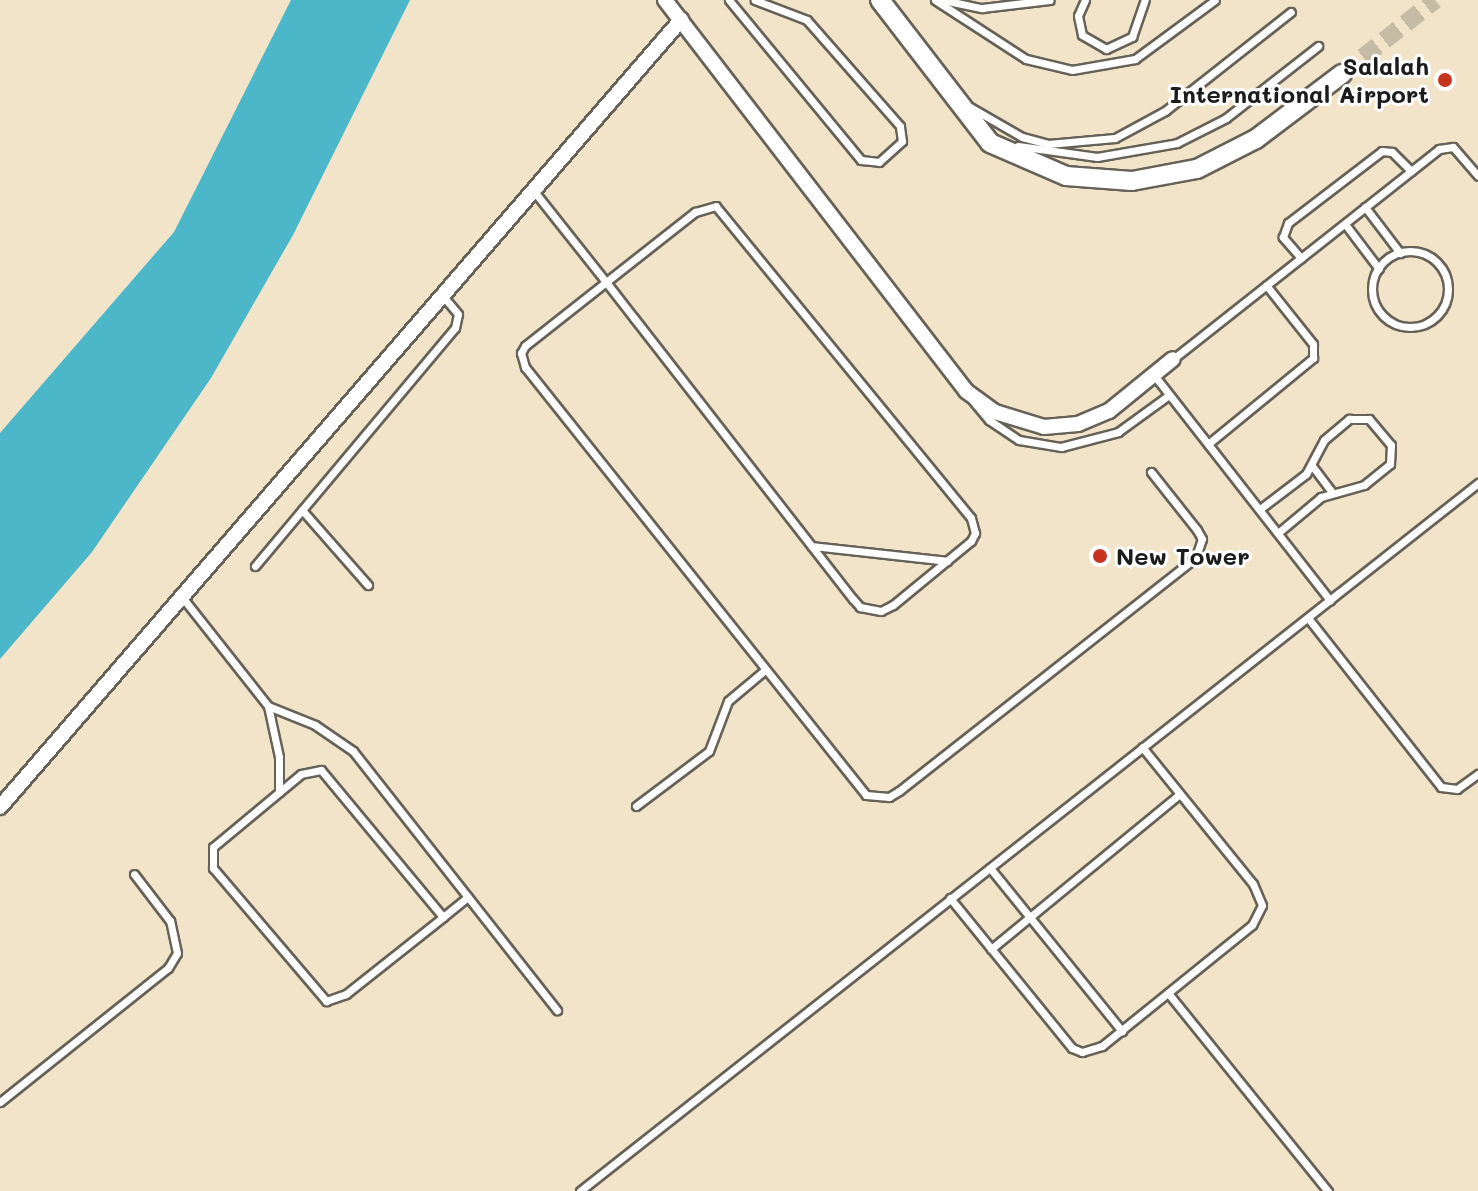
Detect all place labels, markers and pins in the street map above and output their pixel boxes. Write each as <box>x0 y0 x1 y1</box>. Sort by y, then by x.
place label: Salalah International Airport <box>1170 52 1429 108</box>
marker: Salalah International Airport <box>1436 71 1454 89</box>
place label: New Tower <box>1116 542 1250 570</box>
marker: New Tower <box>1091 547 1109 565</box>

